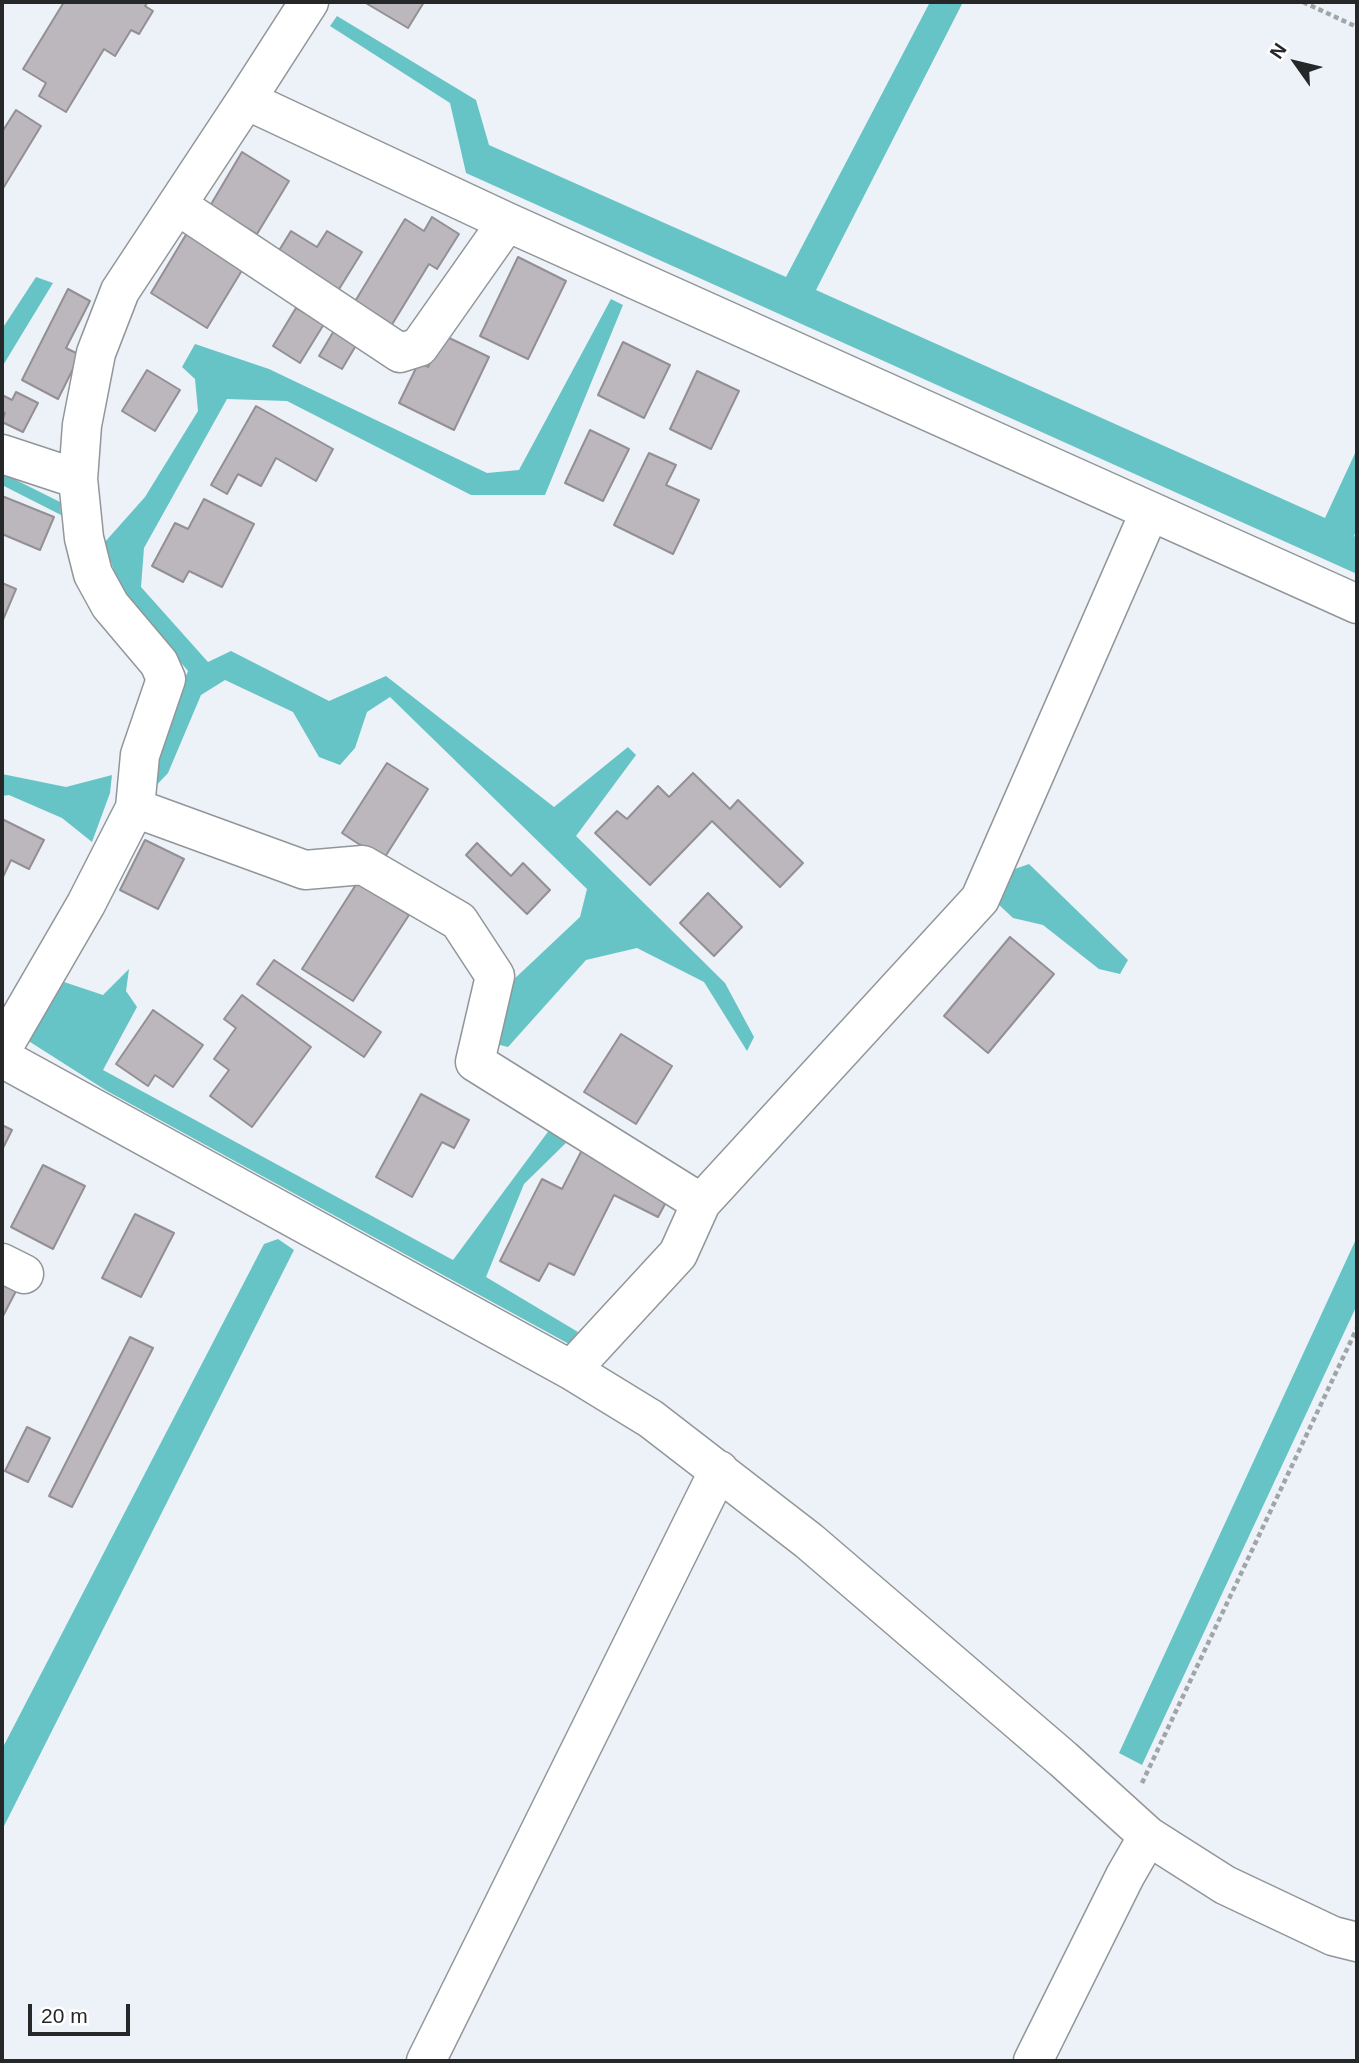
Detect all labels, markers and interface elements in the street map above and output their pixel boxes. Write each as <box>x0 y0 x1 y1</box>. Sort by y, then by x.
north arrow <box>1261 28 1331 98</box>
text: N <box>1266 39 1291 63</box>
scale bar <box>32 1990 133 2034</box>
text: 20 m <box>41 2004 88 2027</box>

